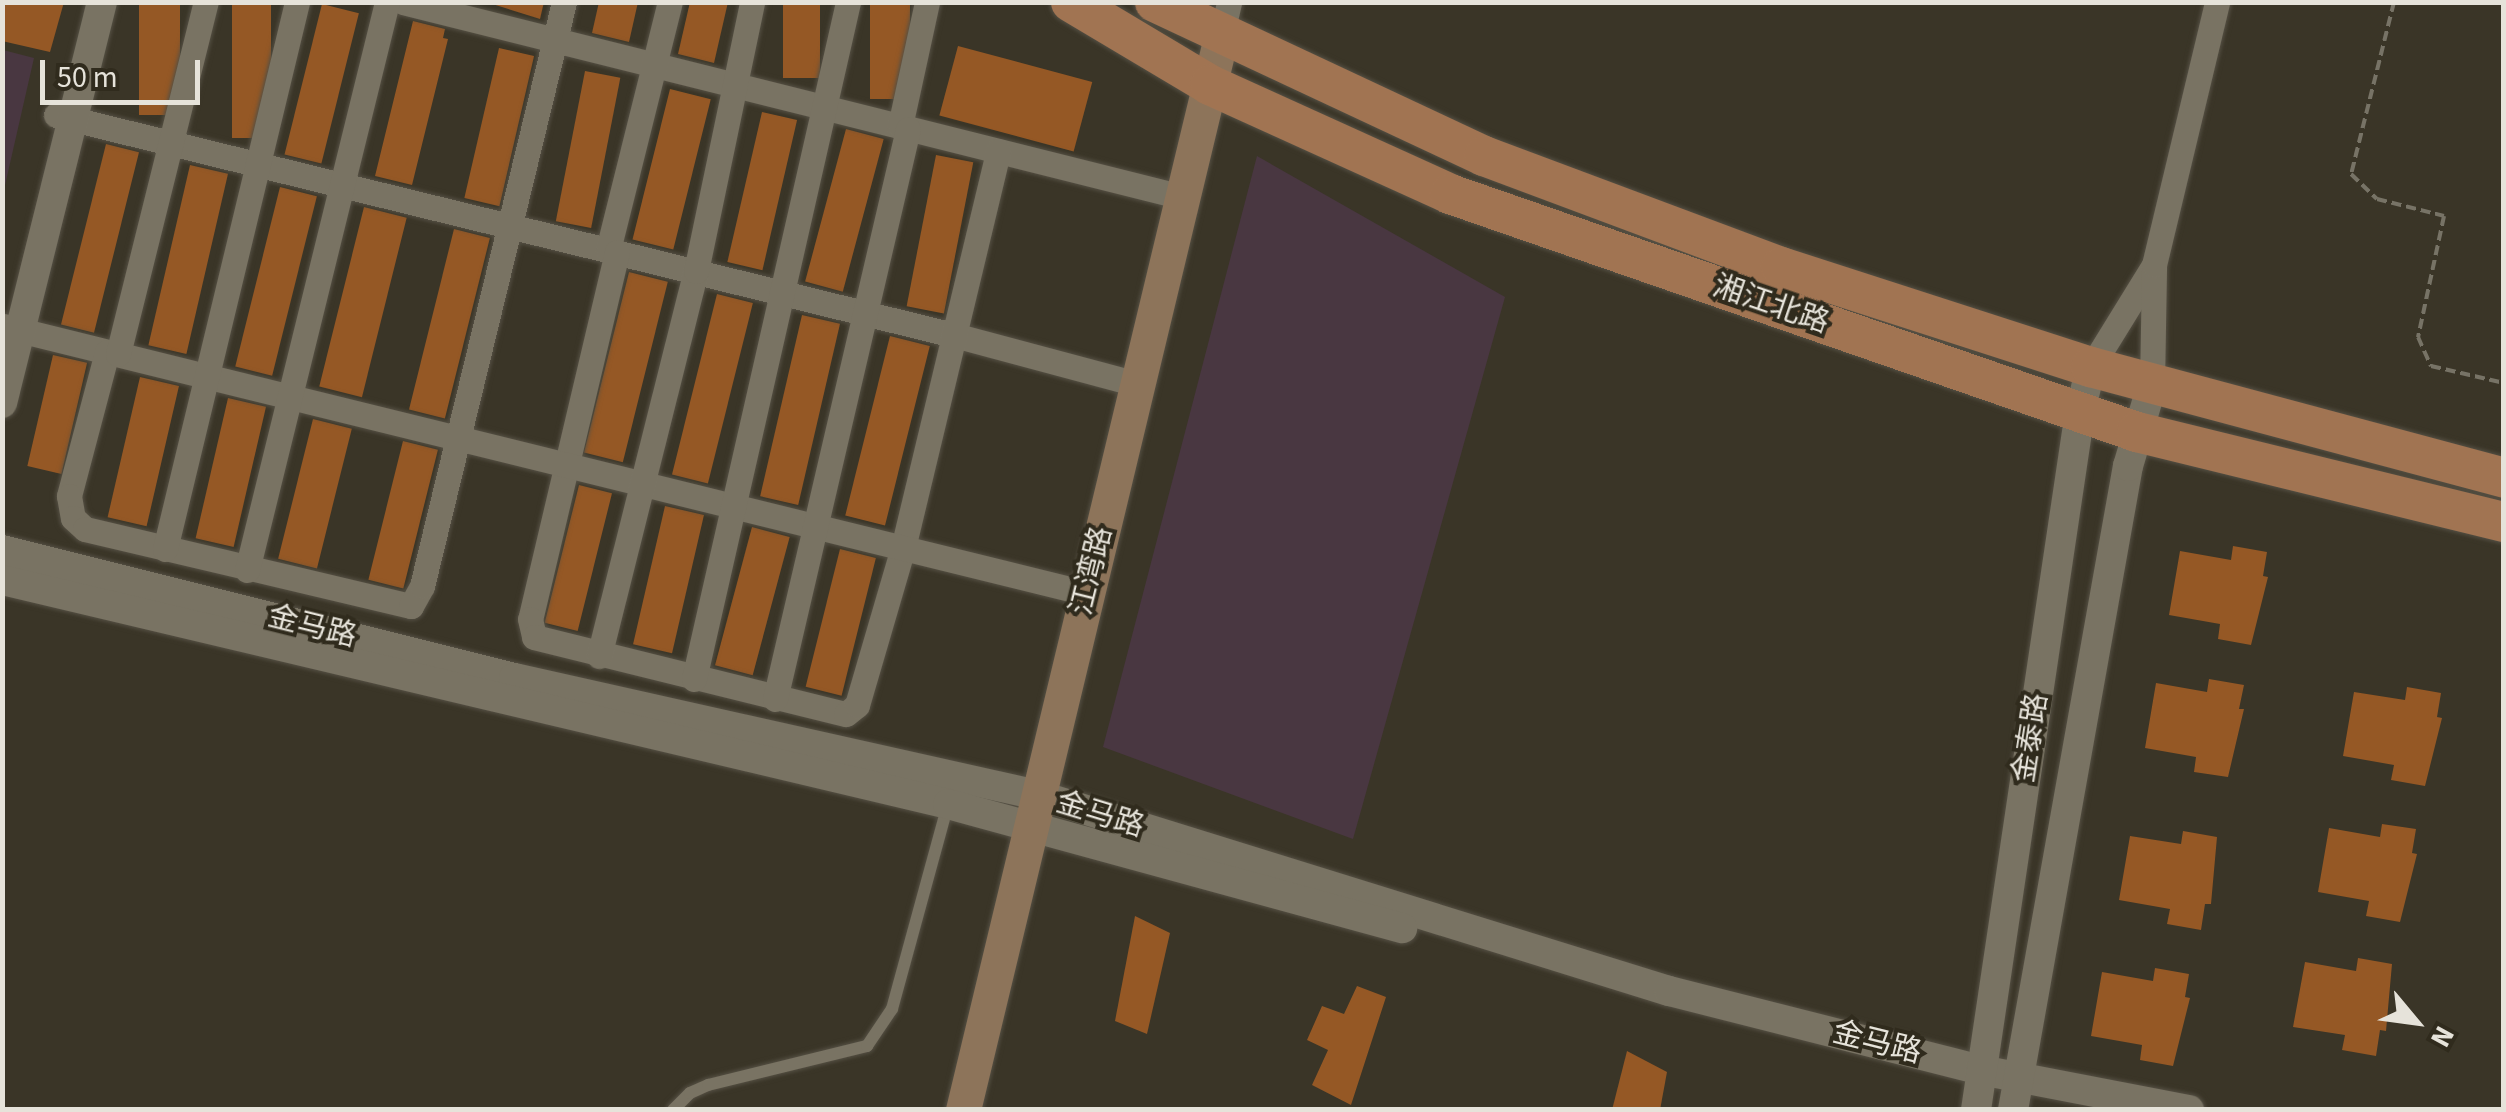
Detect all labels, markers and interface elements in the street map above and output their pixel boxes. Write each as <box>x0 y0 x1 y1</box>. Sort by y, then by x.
scale bar <box>45 40 205 102</box>
text: 50 m <box>57 56 118 99</box>
street label: 湘江北路 <box>1708 268 1834 342</box>
street label: 江湾路 <box>1064 523 1120 619</box>
street label: 金马路 <box>264 599 360 655</box>
street label: 金泰路 <box>2006 691 2056 785</box>
street label: 金马路 <box>1052 785 1148 845</box>
north arrow <box>2366 972 2466 1072</box>
street label: 金马路 <box>1829 1015 1925 1071</box>
text: N <box>2420 1019 2464 1054</box>

